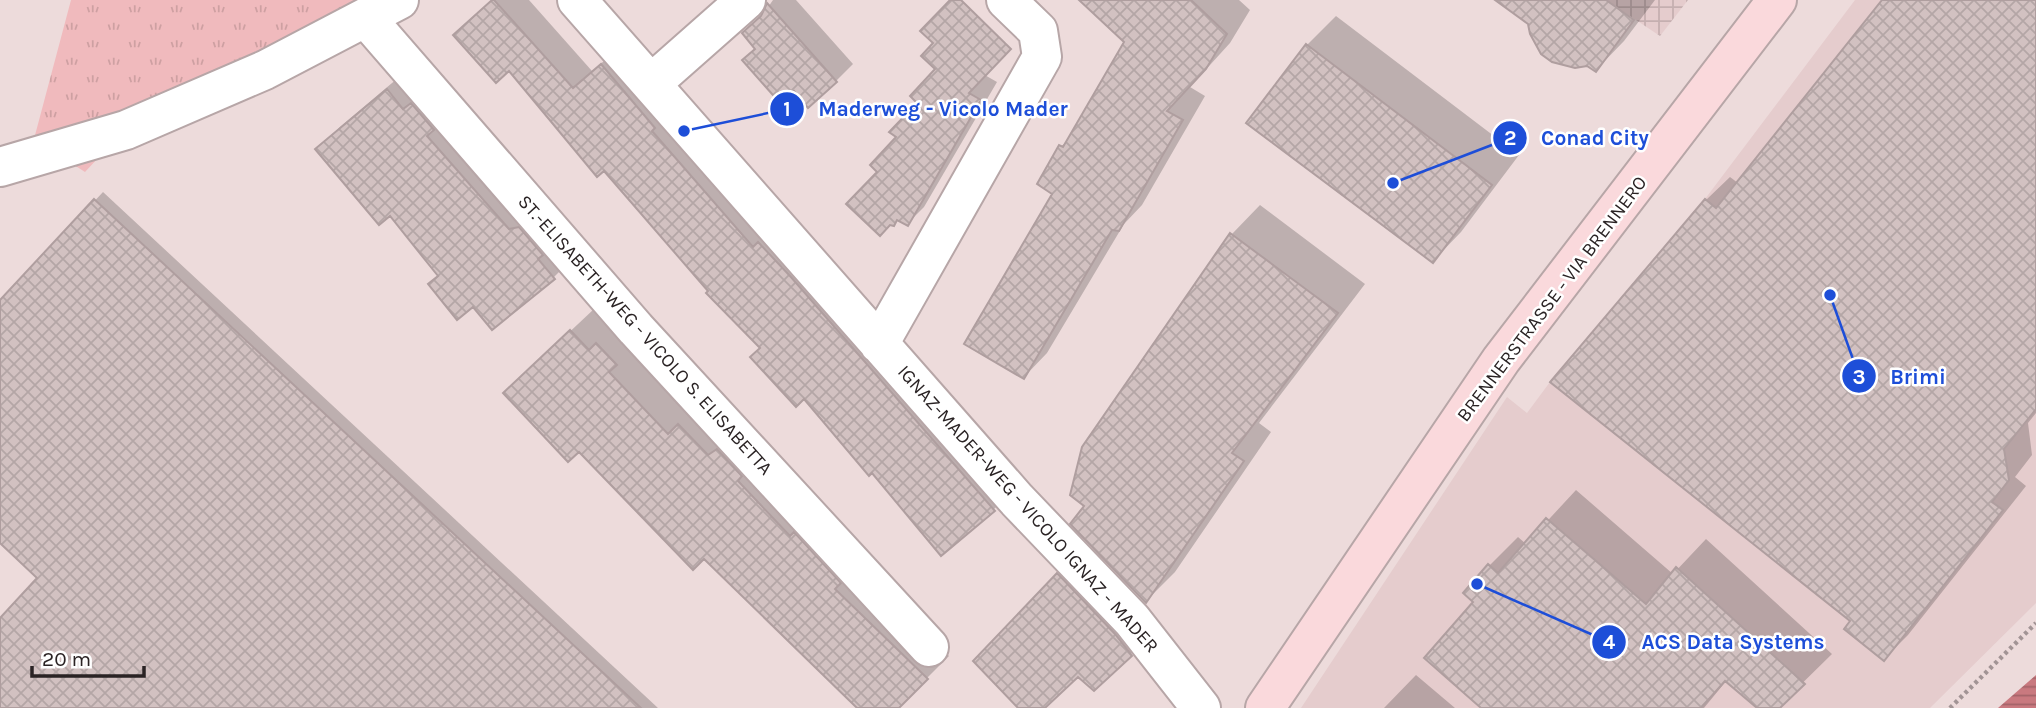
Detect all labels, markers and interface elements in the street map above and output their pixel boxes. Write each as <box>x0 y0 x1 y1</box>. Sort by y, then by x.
callout: Maderweg - Vicolo Mader <box>769 88 1082 130</box>
text: 1 <box>783 97 791 121</box>
text: Maderweg - Vicolo Mader <box>818 97 1069 121</box>
callout: Conad City <box>1492 117 1663 159</box>
text: 2 <box>1504 126 1516 150</box>
text: Conad City <box>1541 126 1649 150</box>
street label: BRENNERSTRASSE - VIA BRENNERO <box>1453 172 1651 426</box>
street label: ST.-ELISABETH-WEG - VICOLO S. ELISABETTA <box>513 191 777 480</box>
callout: Brimi <box>1842 355 1960 397</box>
street label: IGNAZ-MADER-WEG - VICOLO IGNAZ - MADER <box>893 361 1163 657</box>
text: 3 <box>1852 365 1866 389</box>
text: Brimi <box>1890 365 1946 389</box>
callout: ACS Data Systems <box>1592 621 1838 663</box>
text: 4 <box>1603 630 1616 654</box>
text: ACS Data Systems <box>1641 630 1825 654</box>
scale bar <box>32 634 144 678</box>
text: 20 m <box>42 647 91 671</box>

